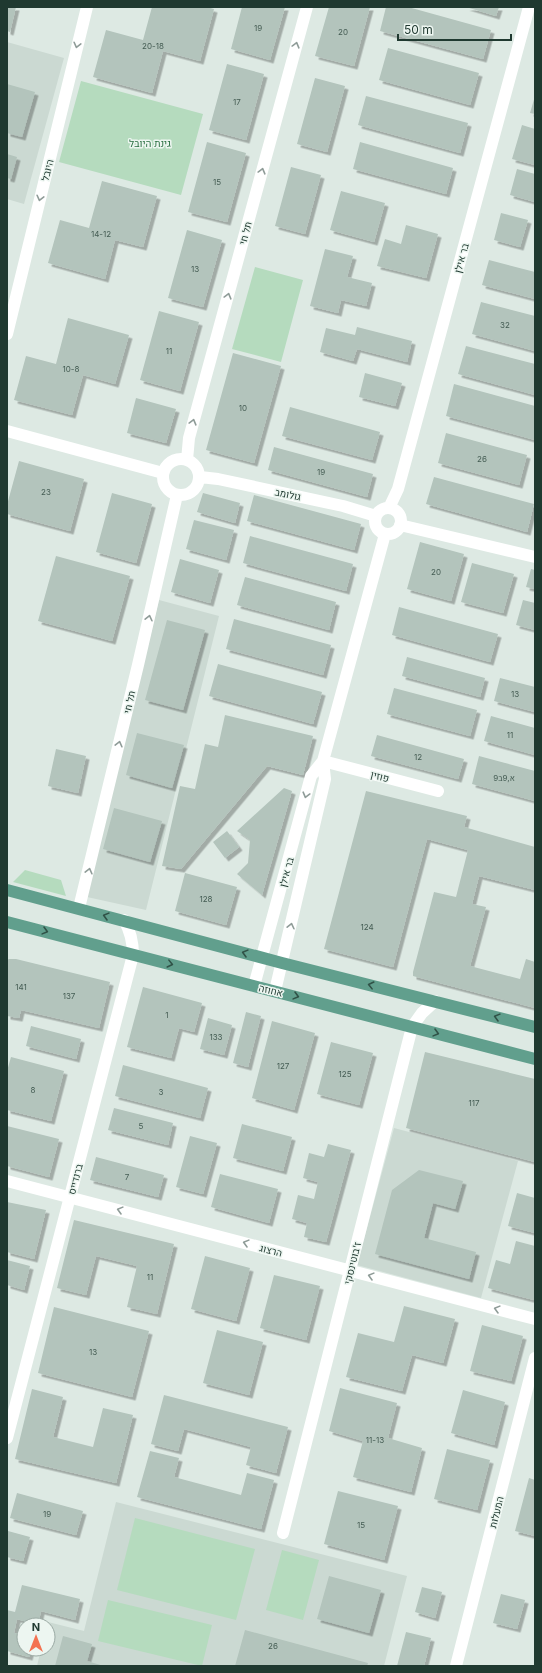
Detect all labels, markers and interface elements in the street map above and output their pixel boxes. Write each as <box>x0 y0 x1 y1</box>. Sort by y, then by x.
scale bar <box>398 16 511 42</box>
text: 50 m <box>404 22 433 37</box>
house number: 19 <box>254 23 262 33</box>
house number: 20 <box>338 27 348 37</box>
house number: 20-18 <box>142 41 164 51</box>
one-way arrow <box>74 42 82 48</box>
one-way arrow <box>291 42 300 49</box>
house number: 17 <box>233 97 241 107</box>
park label: גינת היובל <box>129 137 171 149</box>
street label: היובל <box>38 158 56 182</box>
one-way arrow <box>257 168 266 175</box>
house number: 15 <box>213 177 221 187</box>
one-way arrow <box>36 194 45 201</box>
street label: תל חי <box>236 220 254 246</box>
house number: 14-12 <box>91 229 111 239</box>
street label: בר אילן <box>451 241 471 274</box>
house number: 13 <box>191 264 199 274</box>
one-way arrow <box>223 293 231 299</box>
house number: 32 <box>500 320 510 330</box>
house number: 11 <box>166 346 172 356</box>
house number: 10-8 <box>63 364 80 374</box>
house number: 10 <box>239 403 247 413</box>
one-way arrow <box>188 418 197 425</box>
house number: 26 <box>477 454 487 464</box>
house number: 19 <box>317 467 325 477</box>
street label: גולומב <box>274 485 302 503</box>
house number: 23 <box>41 487 51 497</box>
house number: 20 <box>431 567 441 577</box>
one-way arrow <box>144 615 152 621</box>
street label: תל חי <box>121 689 137 715</box>
house number: 13 <box>511 689 519 699</box>
house number: 11 <box>507 730 513 740</box>
one-way arrow <box>114 741 123 748</box>
house number: 12 <box>414 752 422 762</box>
street label: פוזין <box>369 768 391 784</box>
house number: 9א,9ב <box>493 773 515 783</box>
one-way arrow <box>302 792 311 799</box>
street label: בר אילן <box>276 855 296 888</box>
one-way arrow <box>84 867 92 874</box>
house number: 128 <box>199 894 213 904</box>
one-way arrow <box>103 912 109 920</box>
one-way arrow <box>286 922 294 929</box>
house number: 124 <box>360 922 374 932</box>
one-way arrow <box>41 927 48 935</box>
one-way arrow <box>242 949 249 958</box>
one-way arrow <box>167 960 174 968</box>
street label: אחוזה <box>257 981 285 999</box>
one-way arrow <box>368 981 374 989</box>
house number: 141 <box>15 982 27 992</box>
house number: 137 <box>63 991 76 1001</box>
one-way arrow <box>293 992 300 1000</box>
house number: 1 <box>165 1010 169 1020</box>
one-way arrow <box>494 1013 501 1022</box>
one-way arrow <box>432 1028 439 1037</box>
house number: 133 <box>209 1032 223 1042</box>
house number: 127 <box>277 1061 290 1071</box>
house number: 125 <box>339 1069 352 1079</box>
house number: 8 <box>31 1085 36 1095</box>
house number: 3 <box>159 1087 164 1097</box>
house number: 117 <box>468 1098 480 1108</box>
house number: 5 <box>139 1121 144 1131</box>
street label: ברנדייס <box>65 1162 85 1196</box>
house number: 7 <box>125 1172 130 1182</box>
one-way arrow <box>117 1207 123 1215</box>
one-way arrow <box>242 1240 249 1248</box>
street label: ז'בוטינסקי <box>341 1240 363 1285</box>
street label: הרצוג <box>258 1241 284 1259</box>
house number: 11 <box>147 1272 153 1282</box>
one-way arrow <box>368 1272 375 1281</box>
one-way arrow <box>494 1305 501 1314</box>
house number: 13 <box>89 1347 97 1357</box>
house number: 11-13 <box>366 1435 384 1445</box>
street label: המעלות <box>486 1495 506 1529</box>
house number: 19 <box>43 1509 51 1519</box>
house number: 15 <box>357 1520 365 1530</box>
north arrow <box>16 1617 56 1657</box>
text: N <box>32 1620 40 1634</box>
house number: 26 <box>268 1641 278 1651</box>

